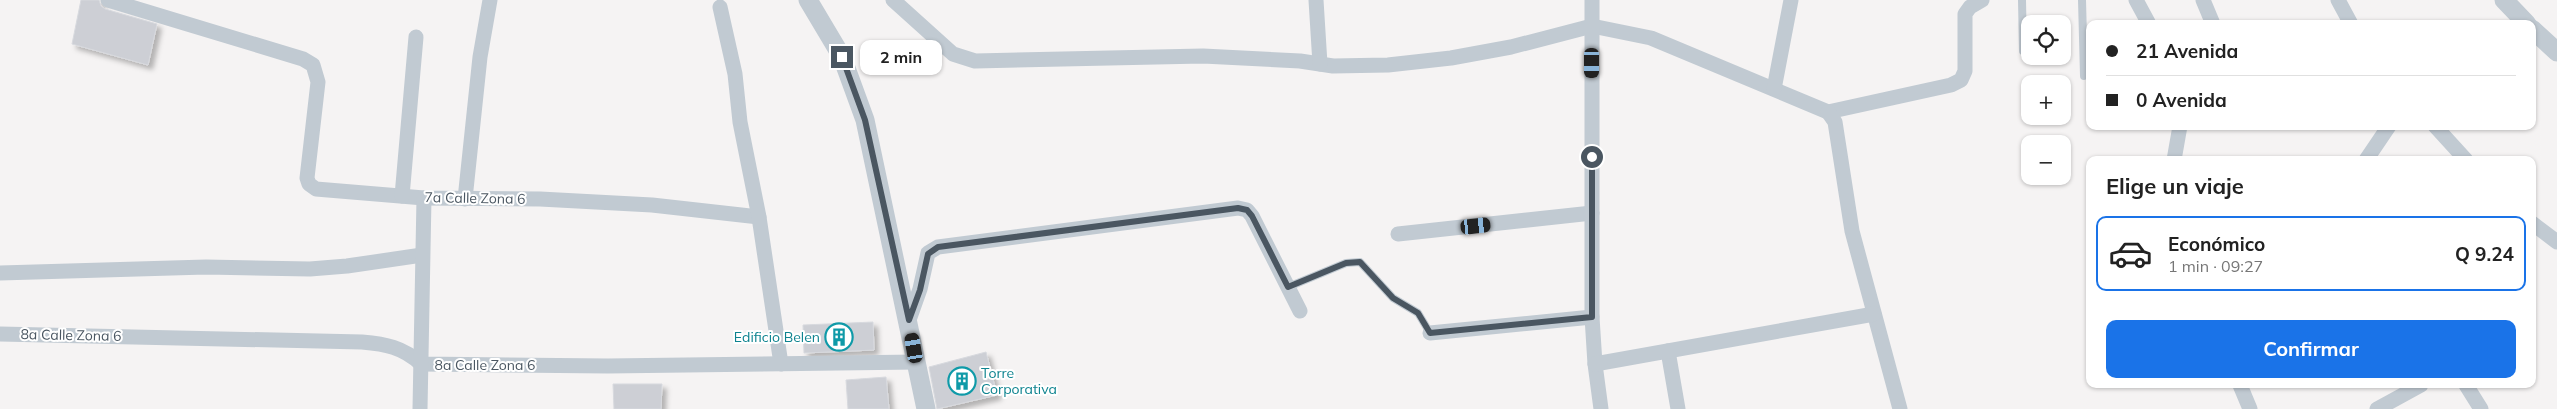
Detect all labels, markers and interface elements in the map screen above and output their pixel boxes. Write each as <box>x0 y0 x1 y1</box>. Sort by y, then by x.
map controls <box>2021 15 2071 185</box>
button: locate <box>2021 15 2071 65</box>
text: 21 Avenida <box>2136 39 2238 63</box>
callout: 2 min <box>860 40 942 74</box>
route end <box>831 46 853 68</box>
text: 2 min <box>880 47 922 67</box>
car <box>1584 48 1599 78</box>
button: + <box>2021 75 2071 125</box>
text: 0 Avenida <box>2136 88 2227 112</box>
button: − <box>2021 135 2071 185</box>
route start <box>1581 146 1603 168</box>
text: Elige un viaje <box>2106 172 2244 200</box>
street label: 7a Calle Zona 6 <box>424 188 526 208</box>
car <box>1460 217 1491 235</box>
icon: car <box>2108 231 2153 276</box>
text: Económico <box>2168 232 2265 256</box>
text: Q 9.24 <box>2455 242 2514 266</box>
text: 1 min · 09:27 <box>2168 256 2263 276</box>
button: Confirmar <box>2106 320 2516 378</box>
building icon: Edificio Belen <box>824 322 854 352</box>
street label: 8a Calle Zona 6 <box>20 325 122 345</box>
place label: Edificio Belen <box>734 328 820 346</box>
car <box>904 332 923 364</box>
street label: 8a Calle Zona 6 <box>435 356 535 374</box>
place label: Torre Corporativa <box>981 364 1057 398</box>
building icon: Torre Corporativa <box>947 366 977 396</box>

